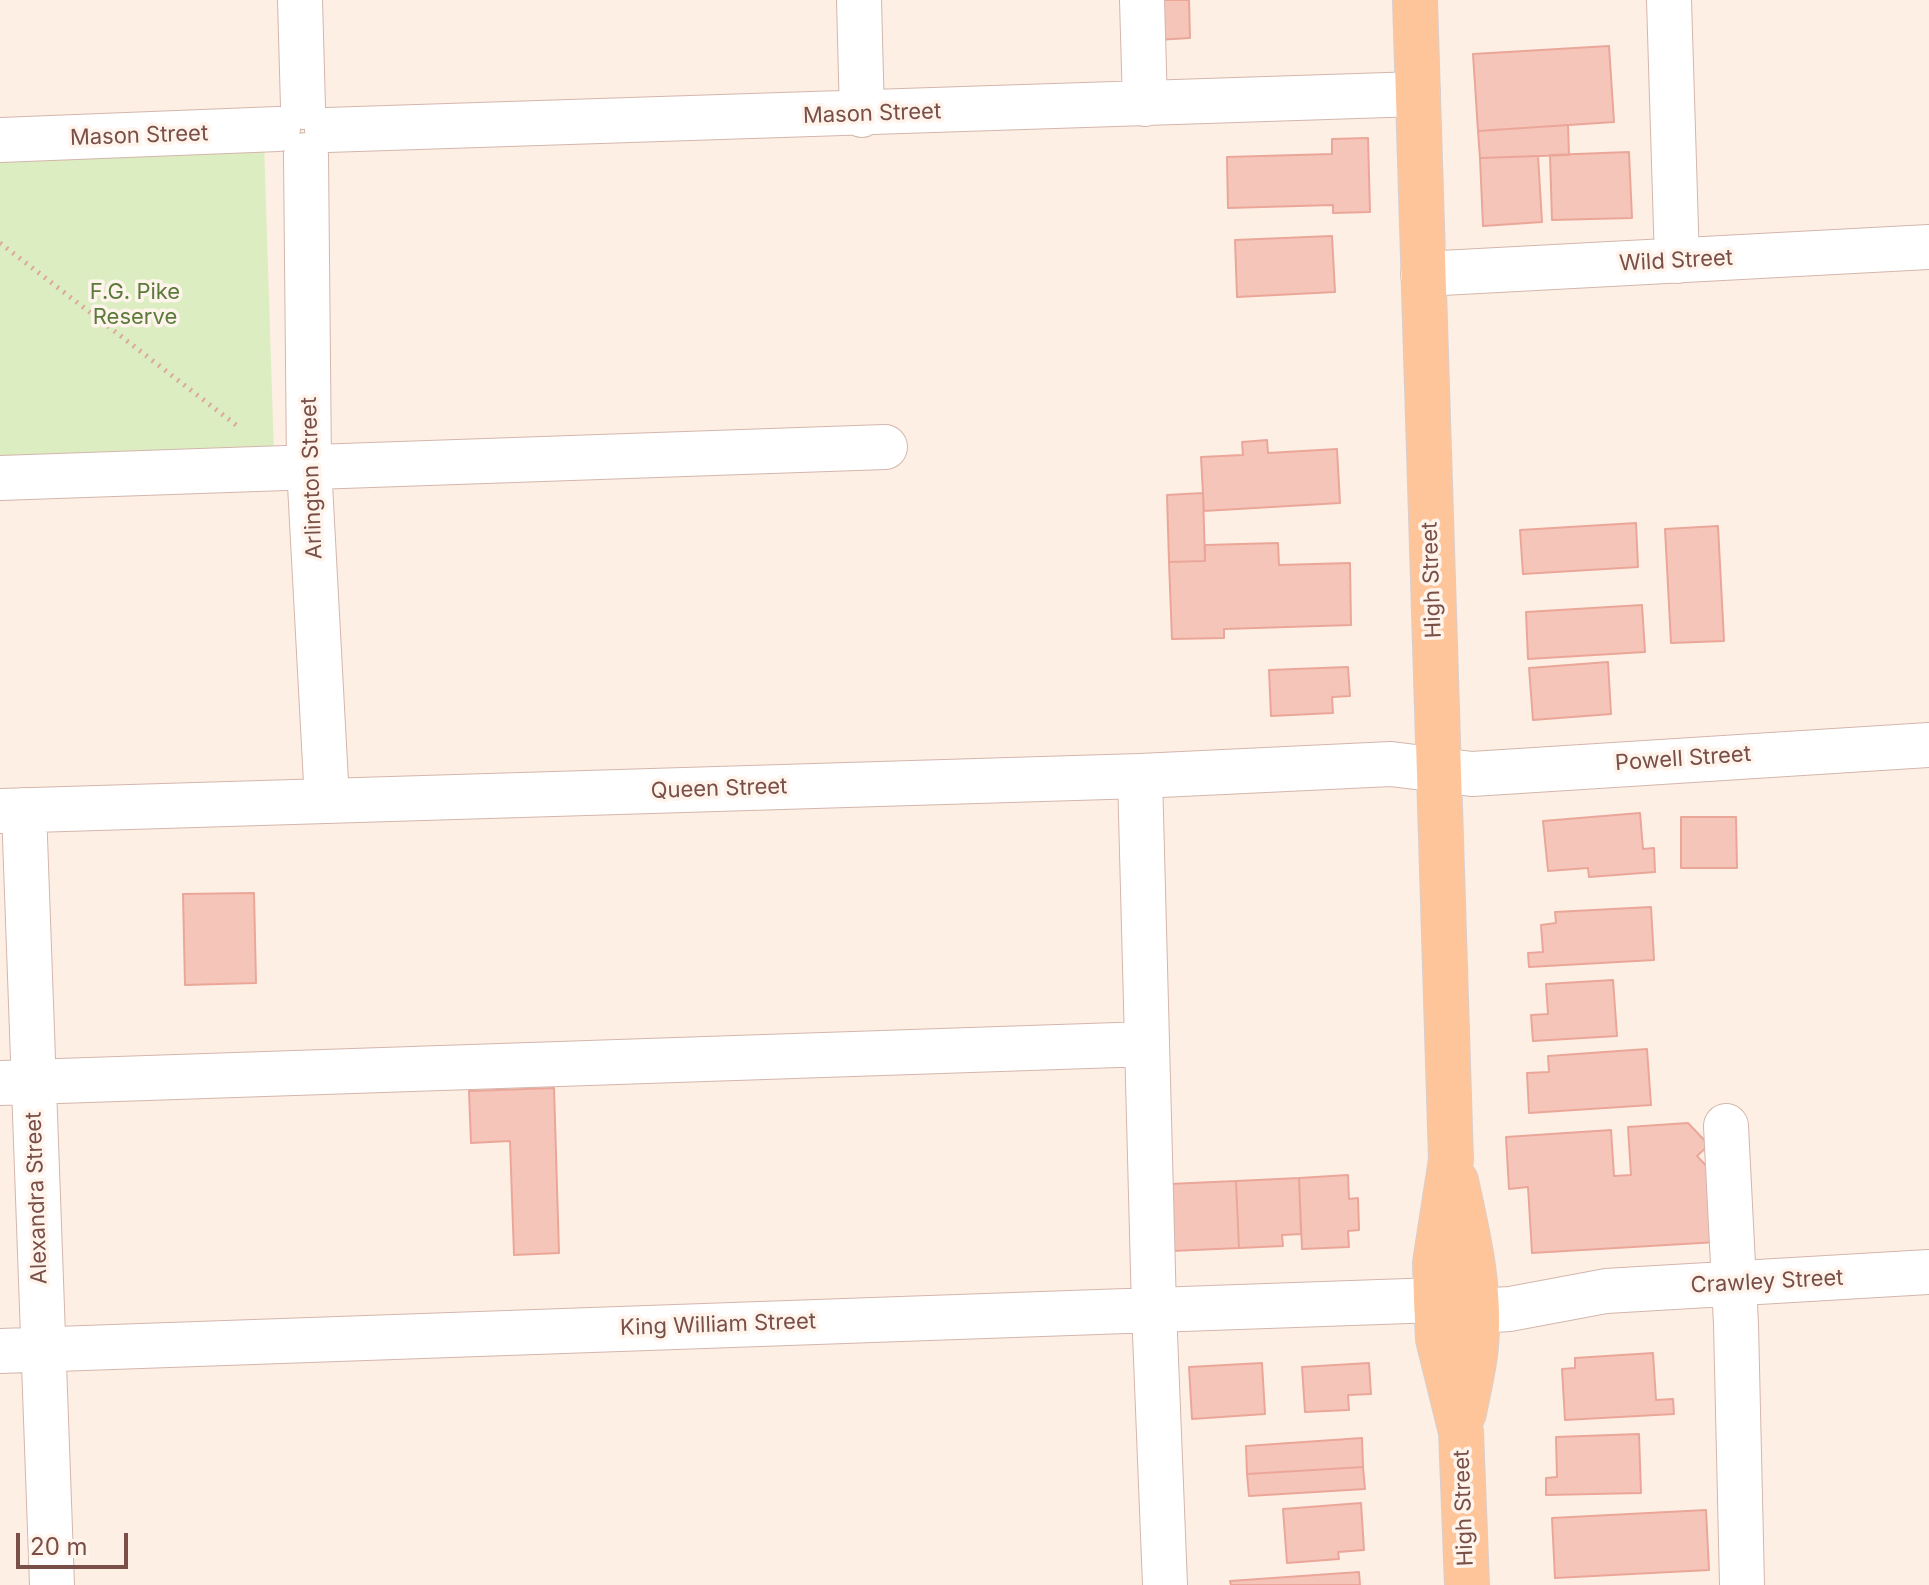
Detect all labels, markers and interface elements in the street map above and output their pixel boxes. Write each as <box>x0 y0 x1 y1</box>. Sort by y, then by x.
street label: Mason Street <box>802 98 942 130</box>
street label: Mason Street <box>69 120 209 152</box>
street label: Wild Street <box>1618 245 1734 277</box>
park label: F.G. Pike Reserve <box>90 279 180 330</box>
street label: Arlington Street <box>296 396 328 560</box>
street label: High Street <box>1417 521 1447 639</box>
street label: Powell Street <box>1614 741 1752 777</box>
street label: Queen Street <box>650 773 788 805</box>
street label: Alexandra Street <box>21 1111 53 1285</box>
street label: Crawley Street <box>1690 1265 1844 1299</box>
street label: King William Street <box>620 1308 816 1342</box>
street label: High Street <box>1449 1449 1479 1567</box>
scale bar <box>20 1517 132 1567</box>
text: 20 m <box>30 1532 88 1561</box>

